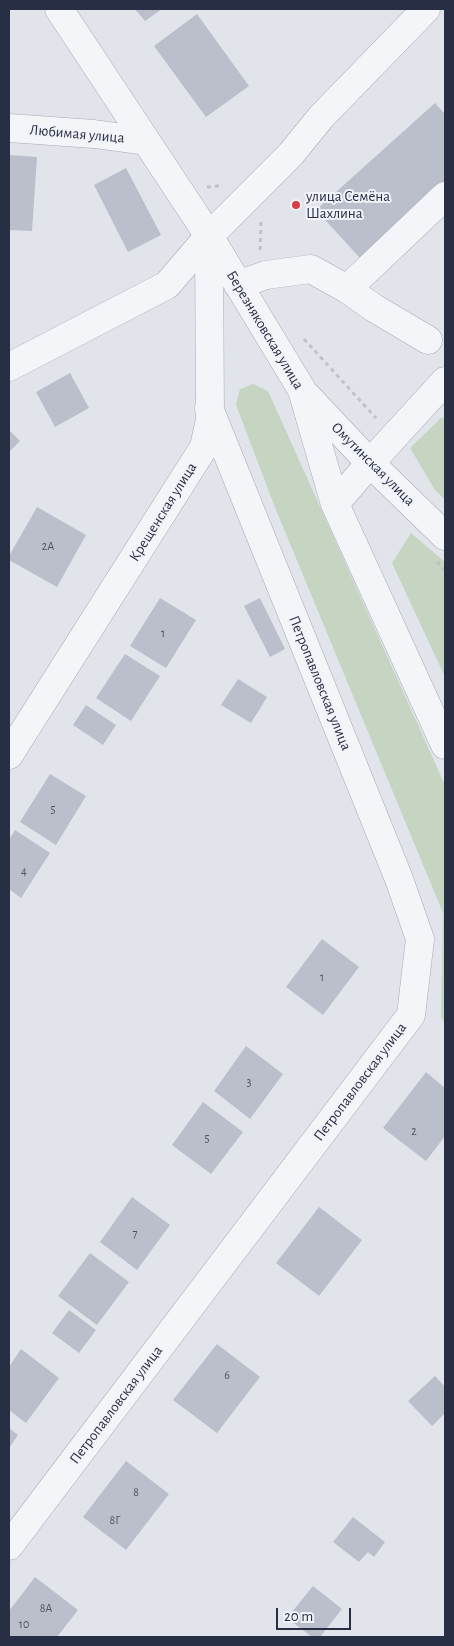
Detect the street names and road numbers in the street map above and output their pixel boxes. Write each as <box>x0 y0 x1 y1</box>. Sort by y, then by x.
street label: Любимая улица <box>29 121 125 147</box>
street label: Березняковская улица <box>222 267 308 393</box>
street label: Омутинская улица <box>327 418 419 510</box>
street label: Крещенская улица <box>125 459 201 565</box>
street label: Петропавловская улица <box>285 613 355 753</box>
street label: Петропавловская улица <box>310 1019 410 1145</box>
street label: Петропавловская улица <box>66 1342 166 1468</box>

